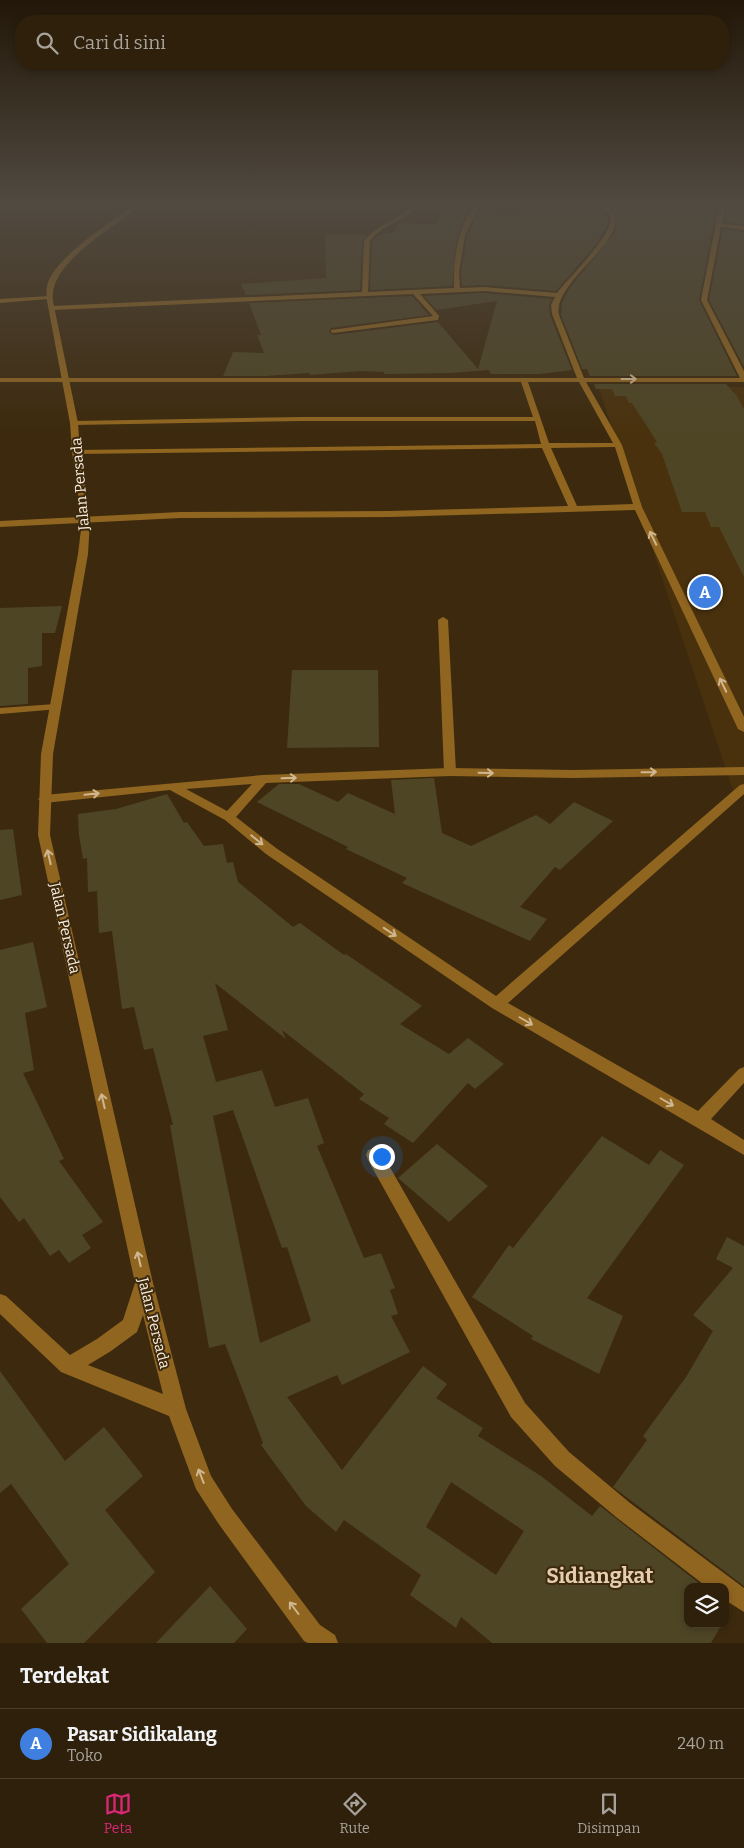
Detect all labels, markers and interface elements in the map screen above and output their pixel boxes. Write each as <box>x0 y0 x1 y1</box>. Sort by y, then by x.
search box <box>15 15 729 70</box>
icon: search <box>33 29 61 57</box>
text: Cari di sini <box>73 31 166 54</box>
one-way arrow <box>621 375 637 384</box>
street label: Jalan Persada <box>67 437 93 532</box>
one-way arrow <box>647 531 657 546</box>
pin: A <box>689 573 721 611</box>
one-way arrow <box>718 678 727 693</box>
one-way arrow <box>478 768 494 777</box>
one-way arrow <box>641 768 657 777</box>
one-way arrow <box>281 774 297 783</box>
one-way arrow <box>84 789 100 799</box>
one-way arrow <box>250 834 263 846</box>
one-way arrow <box>44 849 53 865</box>
street label: Jalan Persada <box>46 880 84 975</box>
one-way arrow <box>383 927 397 937</box>
one-way arrow <box>519 1017 533 1027</box>
one-way arrow <box>98 1093 107 1109</box>
one-way arrow <box>660 1097 674 1107</box>
your location <box>369 1144 395 1170</box>
one-way arrow <box>133 1252 143 1268</box>
street label: Jalan Persada <box>134 1275 174 1370</box>
one-way arrow <box>195 1469 205 1484</box>
district label: Sidiangkat <box>546 1563 654 1589</box>
map controls <box>684 1583 729 1628</box>
button: layers <box>684 1583 729 1628</box>
one-way arrow <box>289 1601 299 1615</box>
text: Terdekat <box>20 1663 109 1689</box>
text: Pasar Sidikalang <box>67 1723 217 1746</box>
text: A <box>30 1734 42 1753</box>
text: 240 m <box>677 1734 724 1753</box>
text: Toko <box>67 1746 102 1765</box>
tab: Peta <box>104 1790 132 1837</box>
tab: Rute <box>340 1790 370 1837</box>
tab: Disimpan <box>577 1790 640 1837</box>

